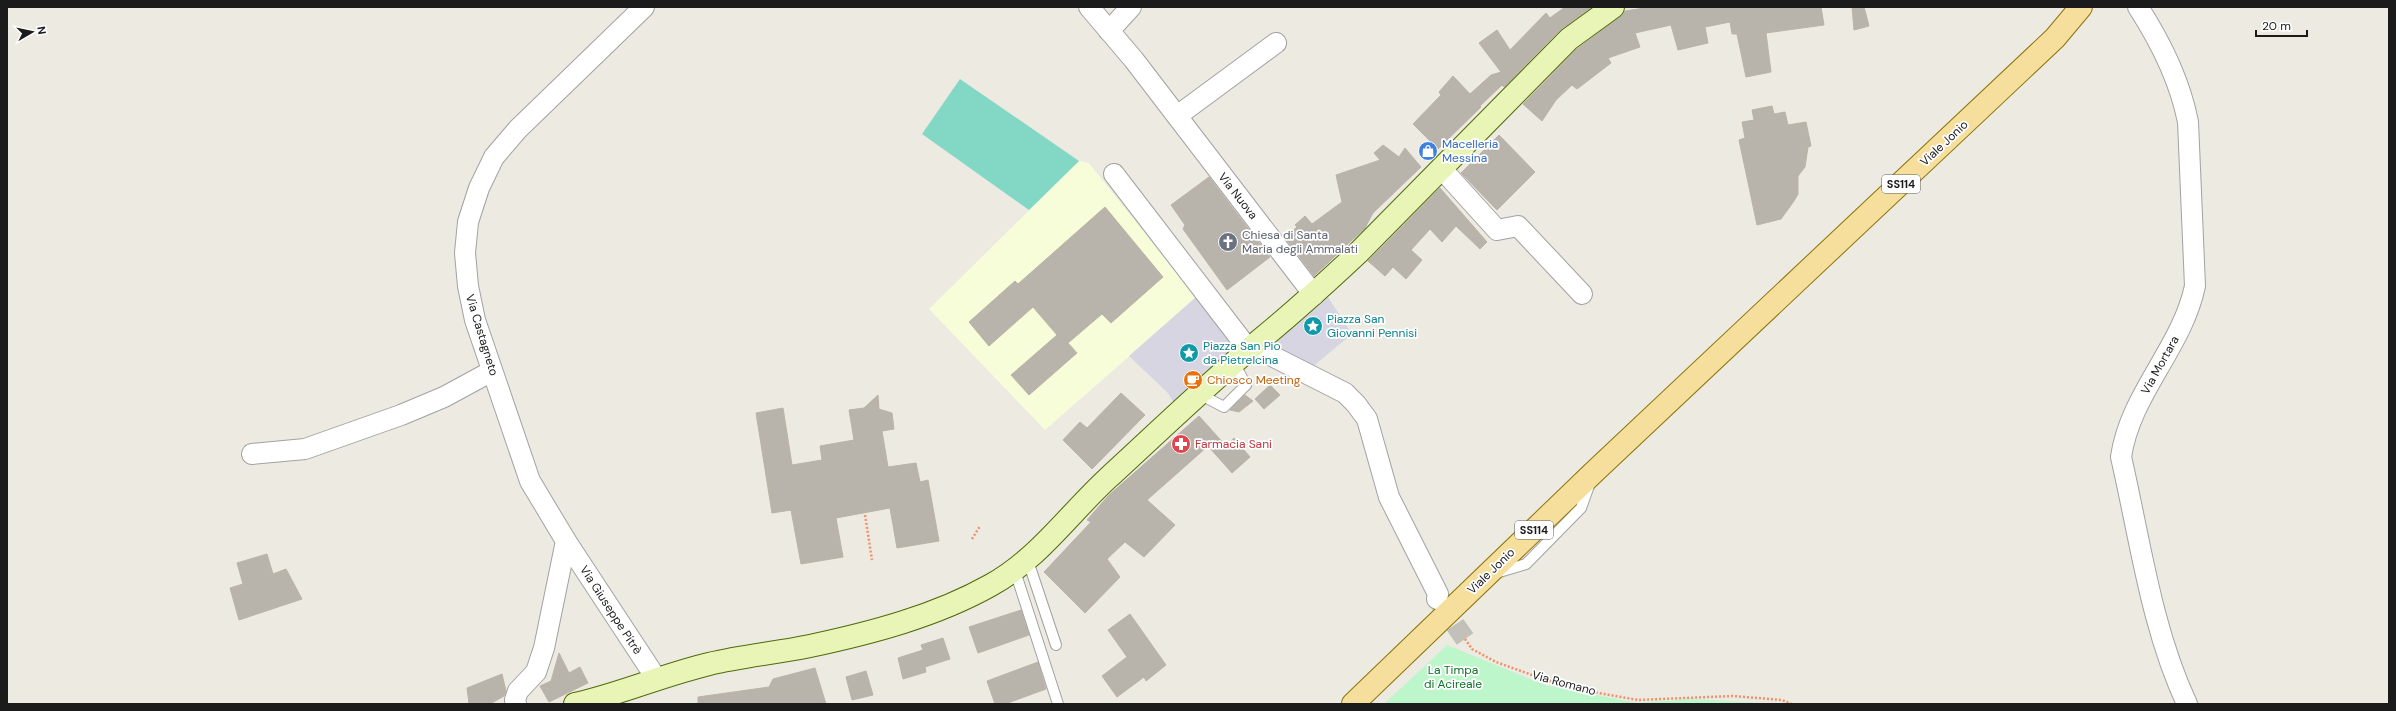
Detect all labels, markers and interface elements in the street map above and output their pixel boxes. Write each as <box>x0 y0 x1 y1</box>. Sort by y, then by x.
north arrow <box>12 12 52 52</box>
scale bar <box>2256 12 2307 38</box>
text: 20 m <box>2262 18 2291 34</box>
text: N <box>34 25 49 35</box>
street label: Viale Jonio <box>1917 117 1971 169</box>
place label: Macelleria Messina <box>1442 136 1498 166</box>
shop icon: Macelleria Messina <box>1417 140 1439 162</box>
street label: Via Nuova <box>1215 169 1261 223</box>
road number: SS114 <box>1882 175 1920 193</box>
place label: Chiesa di Santa Maria degli Ammalati <box>1242 227 1358 257</box>
church icon: Chiesa di Santa Maria degli Ammalati <box>1217 231 1239 253</box>
street label: Via Castagneto <box>462 292 502 378</box>
place label: Piazza San Giovanni Pennisi <box>1327 311 1417 341</box>
place icon: Piazza San Giovanni Pennisi <box>1302 315 1324 337</box>
street label: Via Mortara <box>2137 333 2183 397</box>
place label: Piazza San Pio da Pietrelcina <box>1203 338 1281 368</box>
place icon: Piazza San Pio da Pietrelcina <box>1178 342 1200 364</box>
cafe icon: Chiosco Meeting <box>1182 369 1204 391</box>
place label: Chiosco Meeting <box>1207 372 1301 388</box>
pharmacy icon: Farmacia Sani <box>1170 433 1192 455</box>
place label: Farmacia Sani <box>1195 436 1272 452</box>
road number: SS114 <box>1515 521 1553 539</box>
street label: Viale Jonio <box>1464 544 1518 598</box>
street label: Via Giuseppe Pitrè <box>576 562 646 658</box>
park label: La Timpa di Acireale <box>1424 662 1482 692</box>
street label: Via Romano <box>1530 667 1598 699</box>

